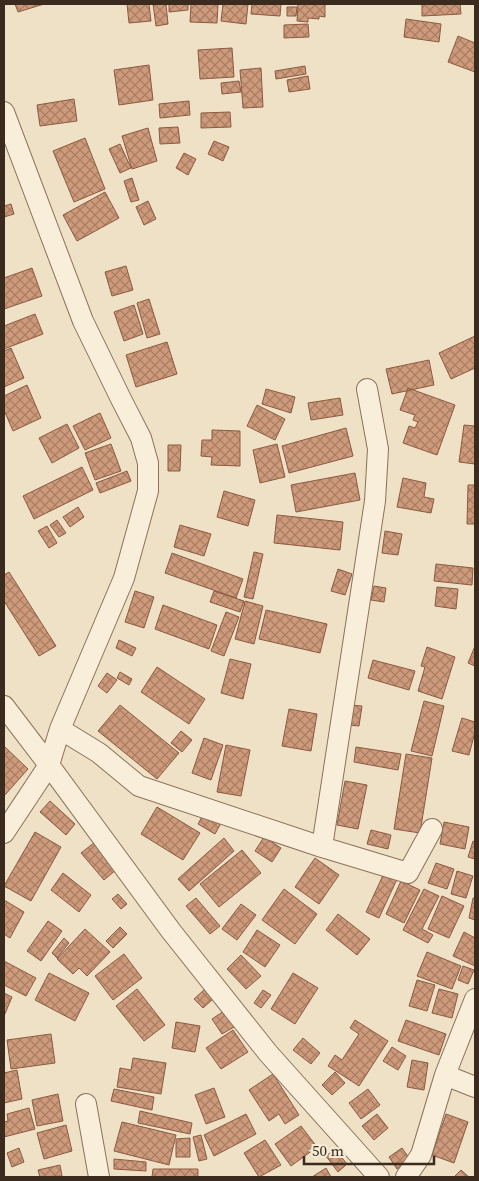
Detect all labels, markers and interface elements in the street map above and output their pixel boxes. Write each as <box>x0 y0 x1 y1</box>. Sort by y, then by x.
scale bar <box>304 1134 434 1166</box>
text: 50 m <box>312 1140 344 1161</box>

